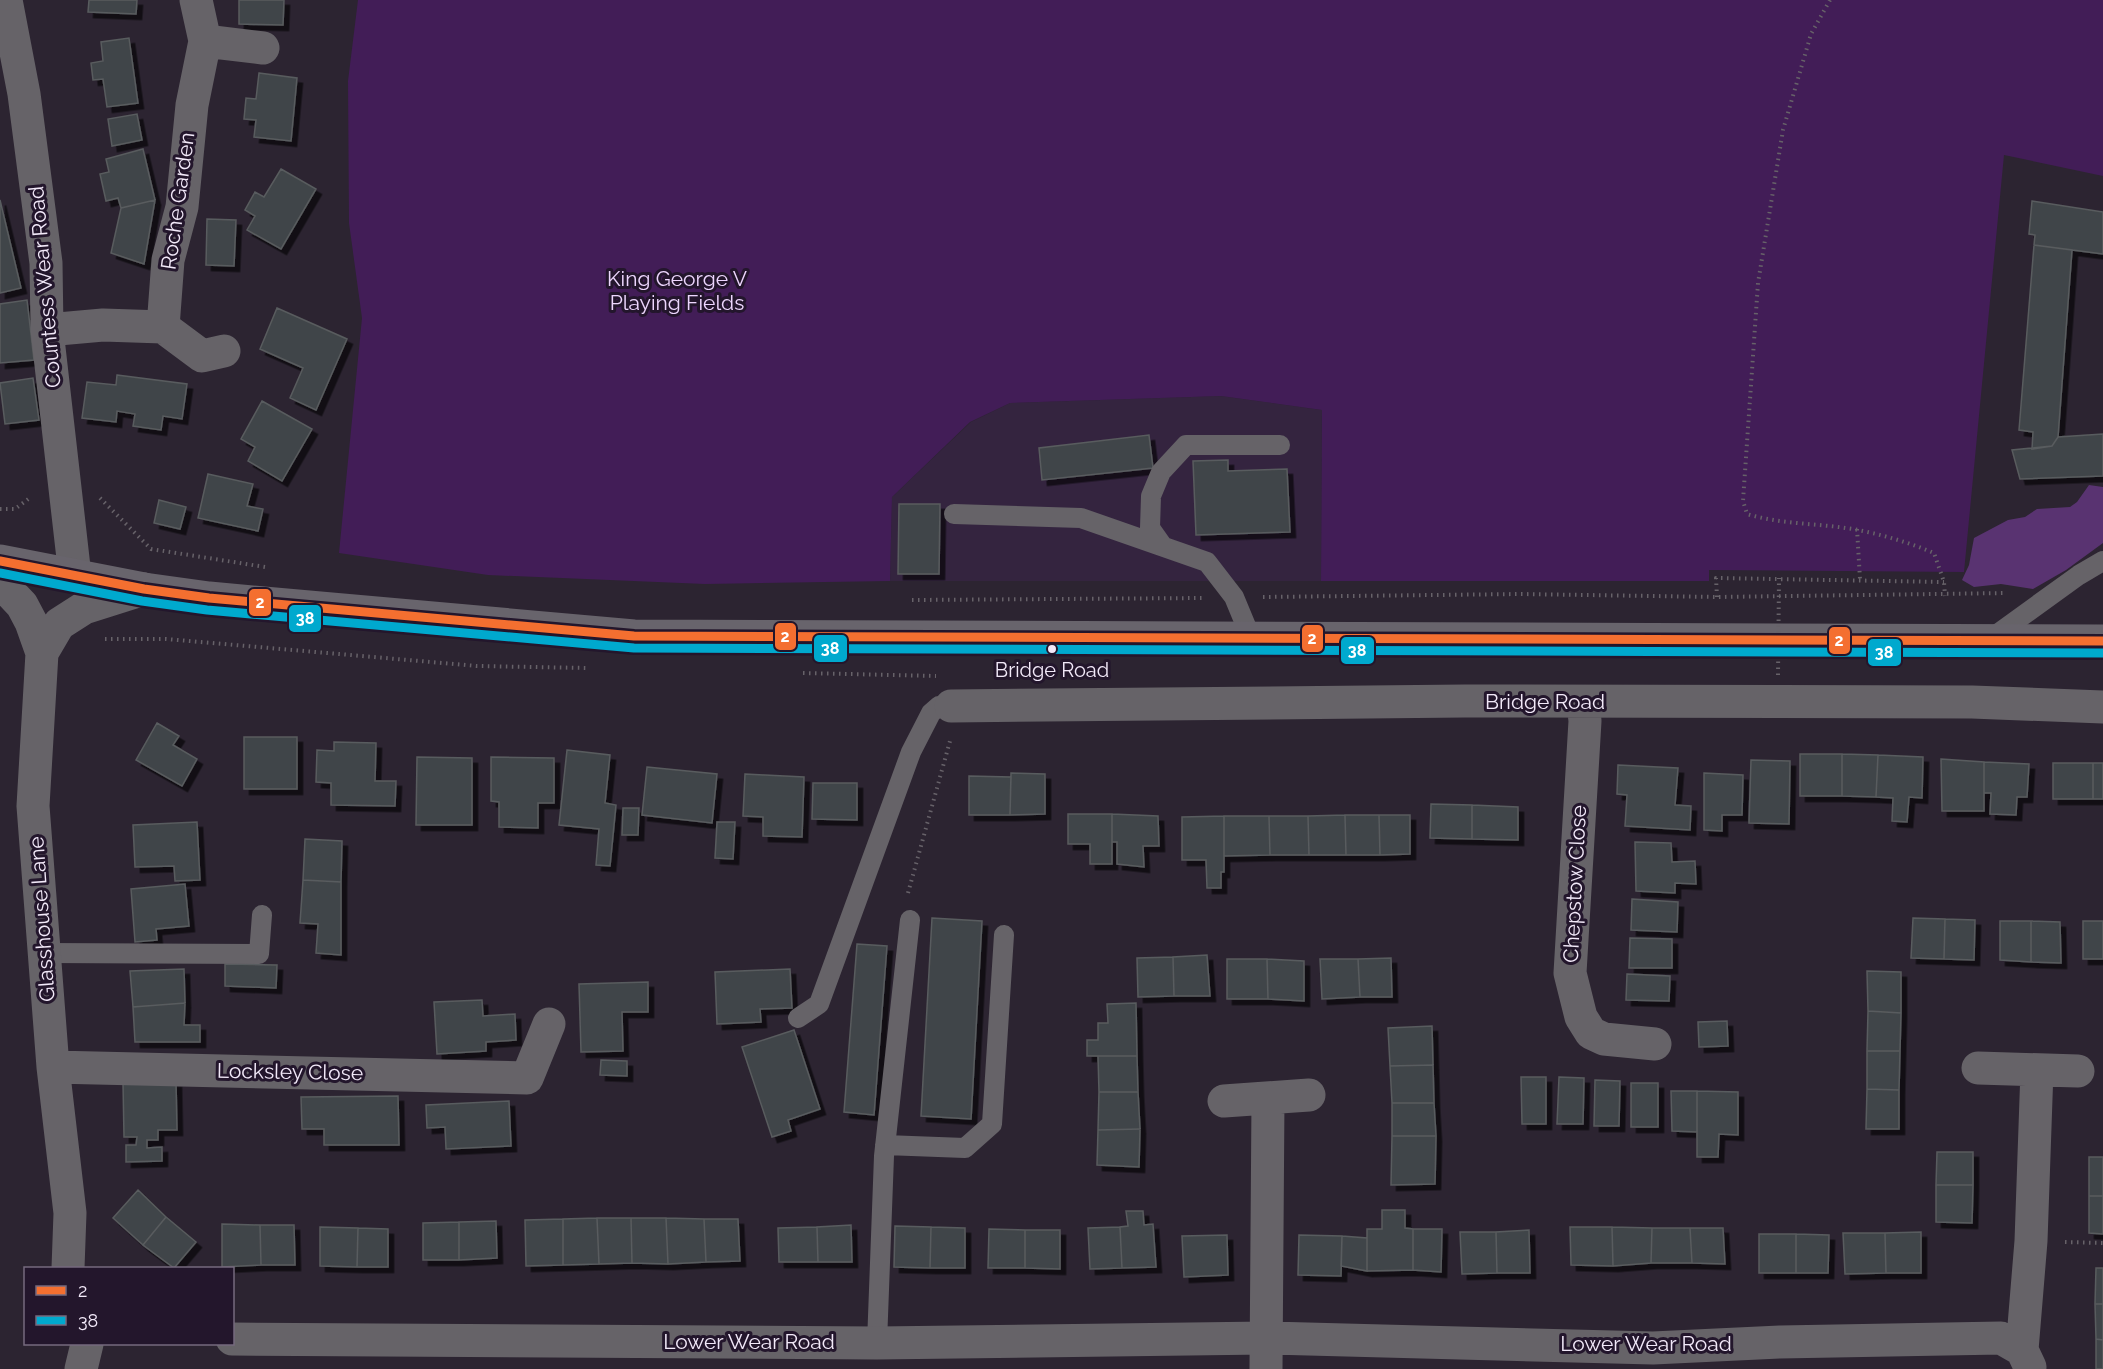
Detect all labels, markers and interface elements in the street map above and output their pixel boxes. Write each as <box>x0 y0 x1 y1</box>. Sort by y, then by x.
street label: Roche Garden <box>155 131 200 271</box>
street label: Countess Wear Road <box>23 185 66 389</box>
park label: King George V Playing Fields <box>607 266 747 315</box>
line badge: 2 <box>248 588 272 617</box>
text: 2 <box>255 593 265 612</box>
line badge: 38 <box>288 604 322 633</box>
text: 38 <box>296 609 314 628</box>
line badge: 2 <box>774 622 797 651</box>
line badge: 2 <box>1301 624 1324 653</box>
line badge: 2 <box>1828 626 1851 655</box>
text: 2 <box>780 627 790 646</box>
text: 2 <box>1307 629 1317 648</box>
text: 2 <box>1834 631 1844 650</box>
line badge: 38 <box>813 634 848 663</box>
line badge: 38 <box>1340 636 1375 665</box>
line badge: 38 <box>1867 638 1902 667</box>
text: 38 <box>821 639 839 658</box>
text: 38 <box>1348 641 1366 660</box>
marker: Bridge Road <box>1046 643 1058 655</box>
text: 38 <box>1875 643 1893 662</box>
place label: Bridge Road <box>995 658 1109 682</box>
street label: Bridge Road <box>1485 689 1605 714</box>
street label: Chepstow Close <box>1558 804 1591 964</box>
street label: Glasshouse Lane <box>23 835 60 1003</box>
street label: Locksley Close <box>217 1058 363 1085</box>
legend <box>24 1267 234 1345</box>
text: 2 <box>78 1280 87 1301</box>
text: 38 <box>78 1310 98 1331</box>
street label: Lower Wear Road <box>663 1329 835 1354</box>
street label: Lower Wear Road <box>1560 1331 1732 1356</box>

